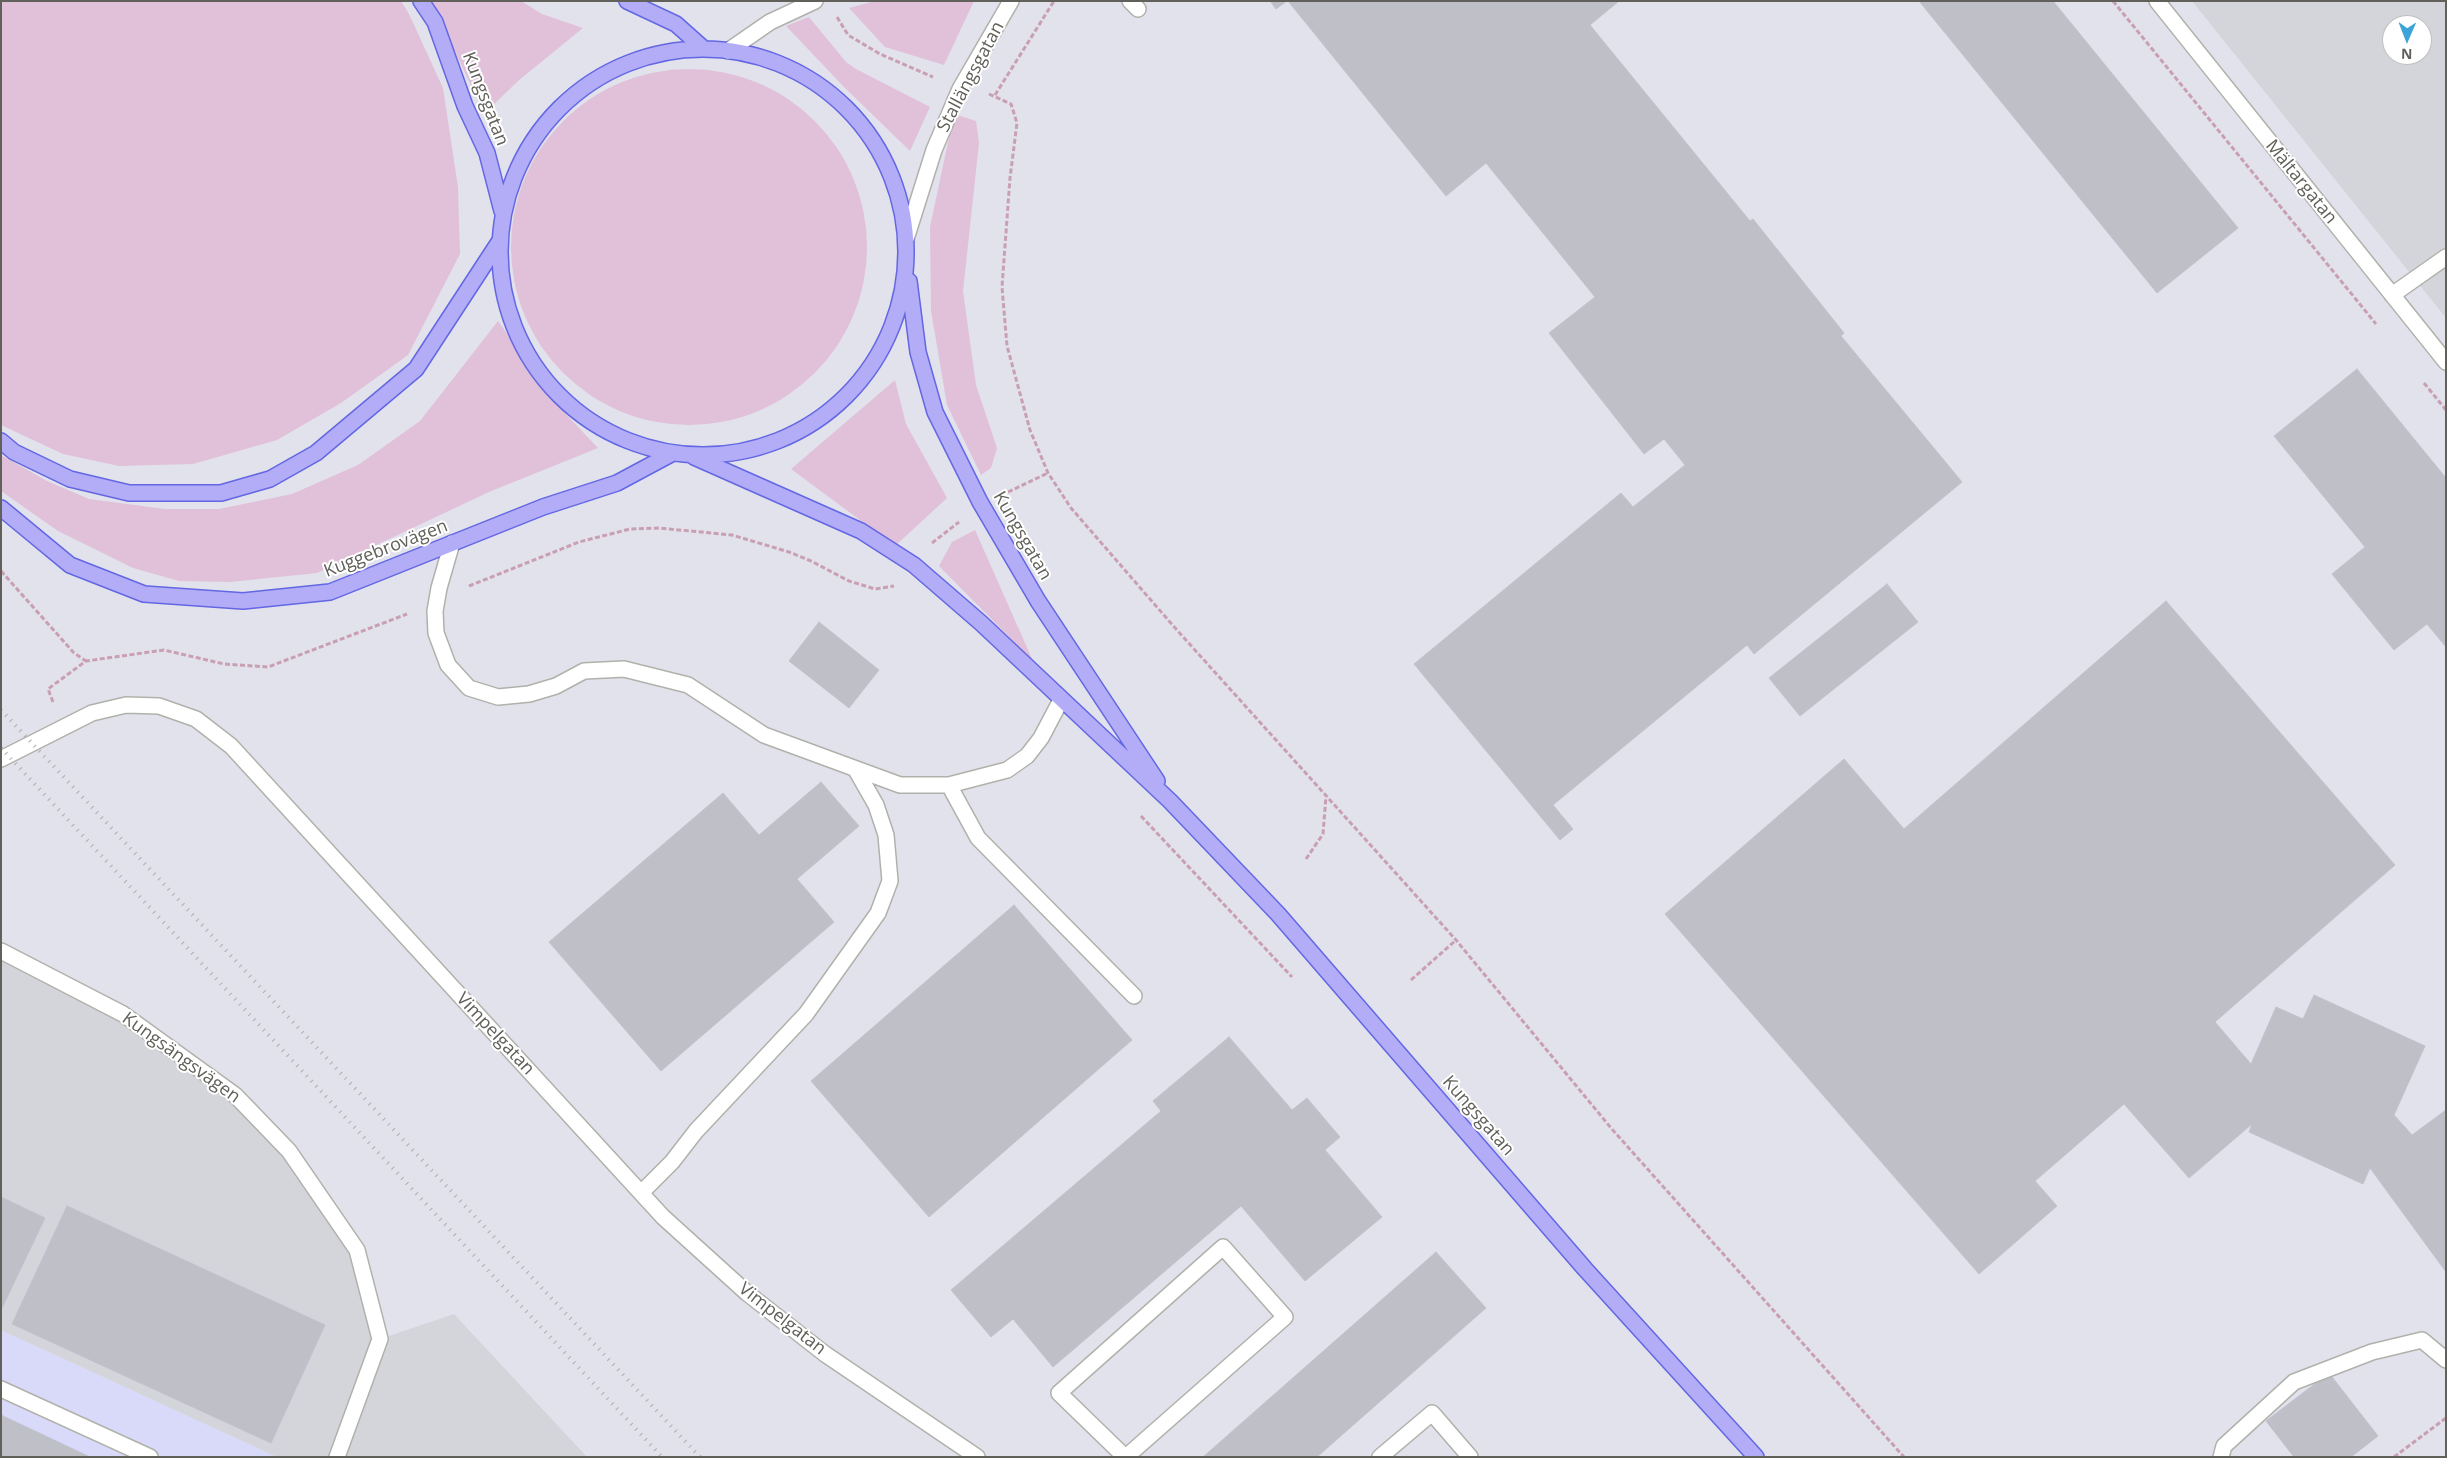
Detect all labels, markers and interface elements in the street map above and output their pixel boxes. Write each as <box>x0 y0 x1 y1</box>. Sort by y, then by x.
north arrow <box>2382 15 2432 65</box>
street label: Stallängsgatan <box>933 18 1009 136</box>
text: N <box>2401 45 2413 64</box>
street label: Kungsgatan <box>457 49 513 149</box>
street label: Mältargatan <box>2261 136 2341 228</box>
street label: Kungsgatan <box>988 488 1056 584</box>
street label: Kuggebrovägen <box>321 515 451 583</box>
street label: Vimpelgatan <box>451 988 539 1080</box>
street label: Kungsängsvägen <box>118 1008 244 1108</box>
street label: Kungsgatan <box>1437 1072 1519 1160</box>
street label: Vimpelgatan <box>734 1278 830 1360</box>

